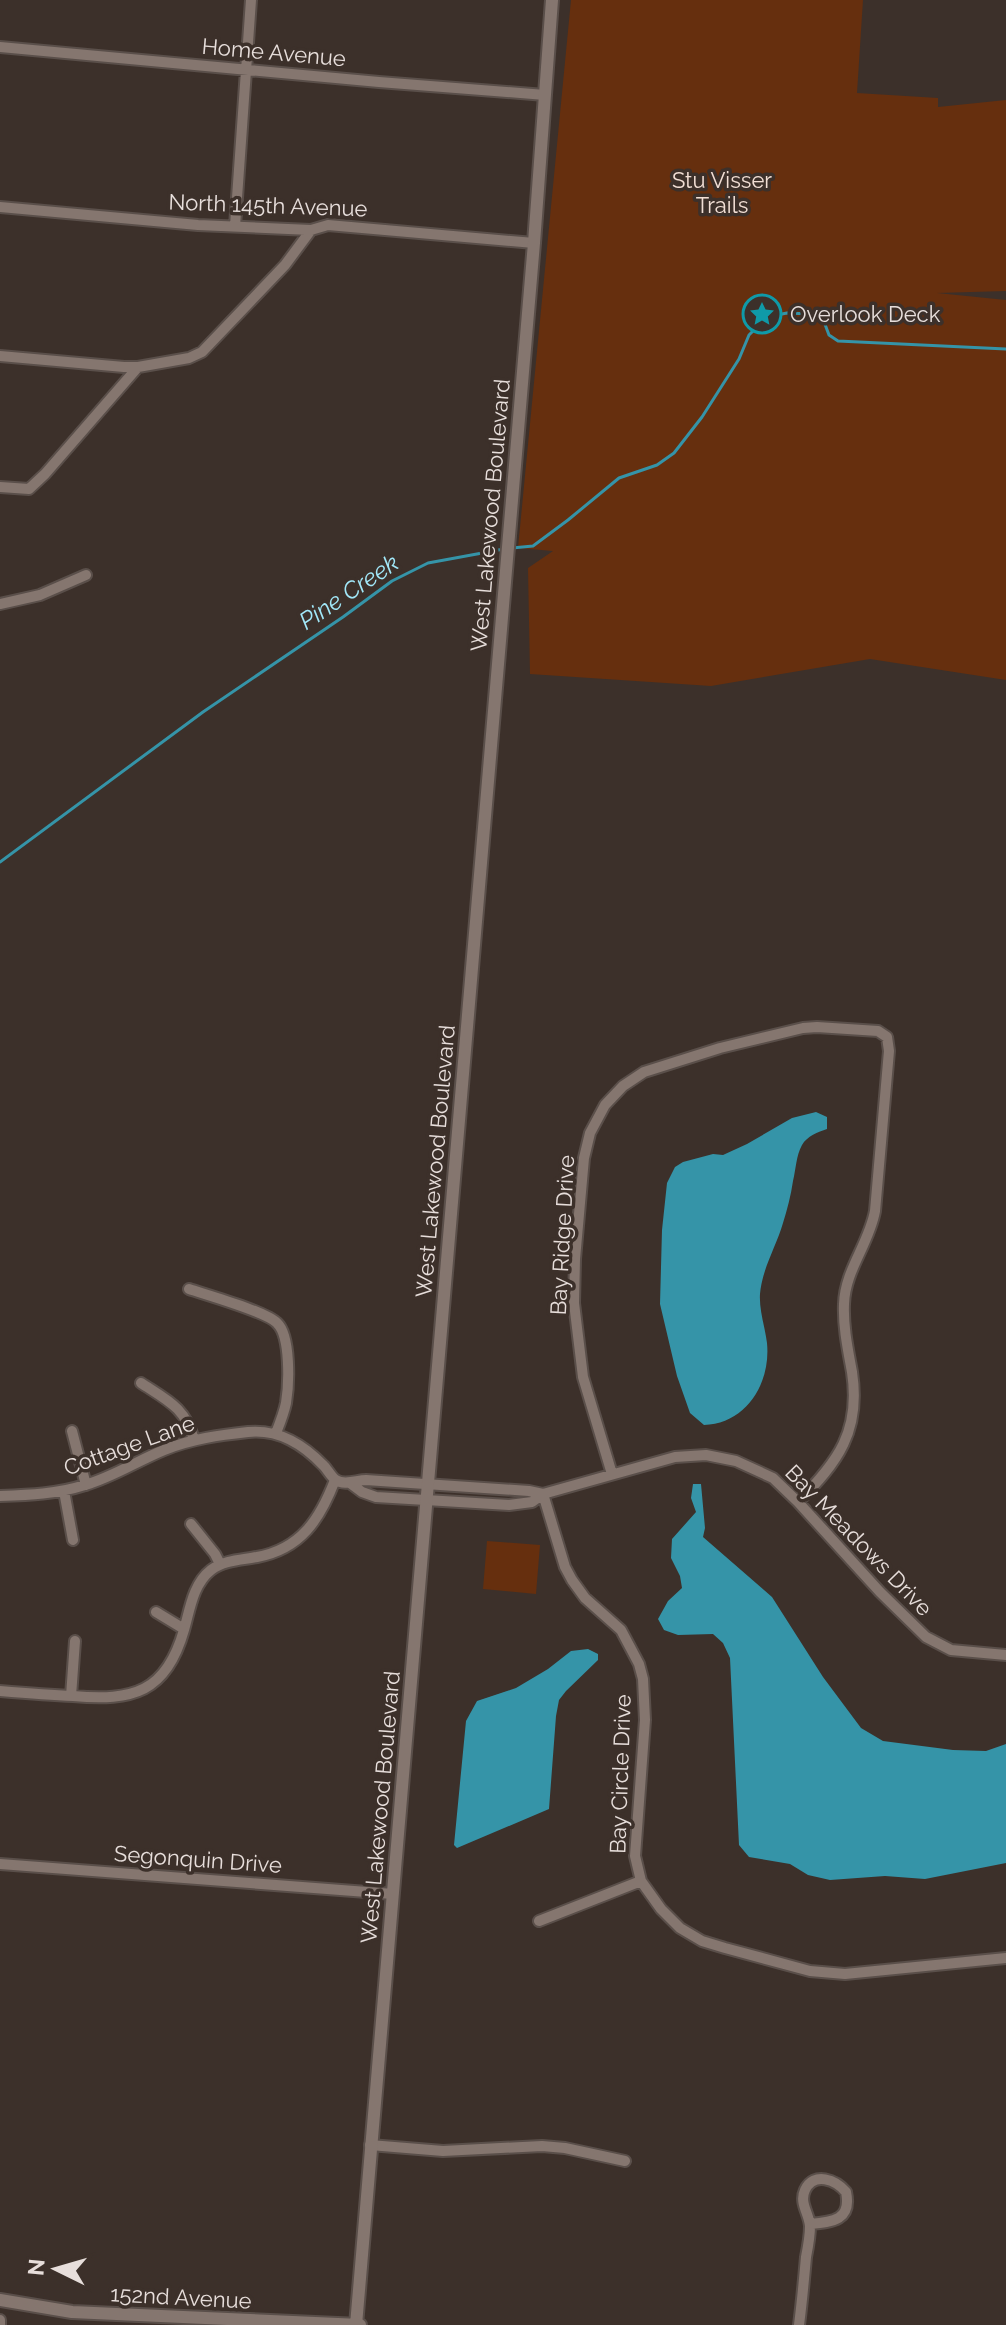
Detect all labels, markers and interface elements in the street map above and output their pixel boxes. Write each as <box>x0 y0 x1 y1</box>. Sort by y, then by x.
street label: Home Avenue <box>201 33 347 71</box>
park label: Stu Visser Trails <box>672 167 772 218</box>
street label: North 145th Avenue <box>168 189 368 221</box>
place icon: Overlook Deck <box>741 293 783 335</box>
place label: Overlook Deck <box>790 301 941 327</box>
street label: West Lakewood Boulevard <box>465 378 515 652</box>
water label: Pine Creek <box>293 548 404 635</box>
street label: West Lakewood Boulevard <box>410 1024 460 1298</box>
street label: Bay Ridge Drive <box>545 1154 579 1316</box>
street label: Cottage Lane <box>60 1409 198 1481</box>
street label: Bay Meadows Drive <box>780 1459 938 1621</box>
street label: West Lakewood Boulevard <box>355 1670 405 1944</box>
street label: Bay Circle Drive <box>604 1694 636 1854</box>
street label: Segonquin Drive <box>113 1840 283 1878</box>
north arrow <box>16 2229 96 2309</box>
text: N <box>22 2258 50 2277</box>
street label: 152nd Avenue <box>110 2280 252 2314</box>

